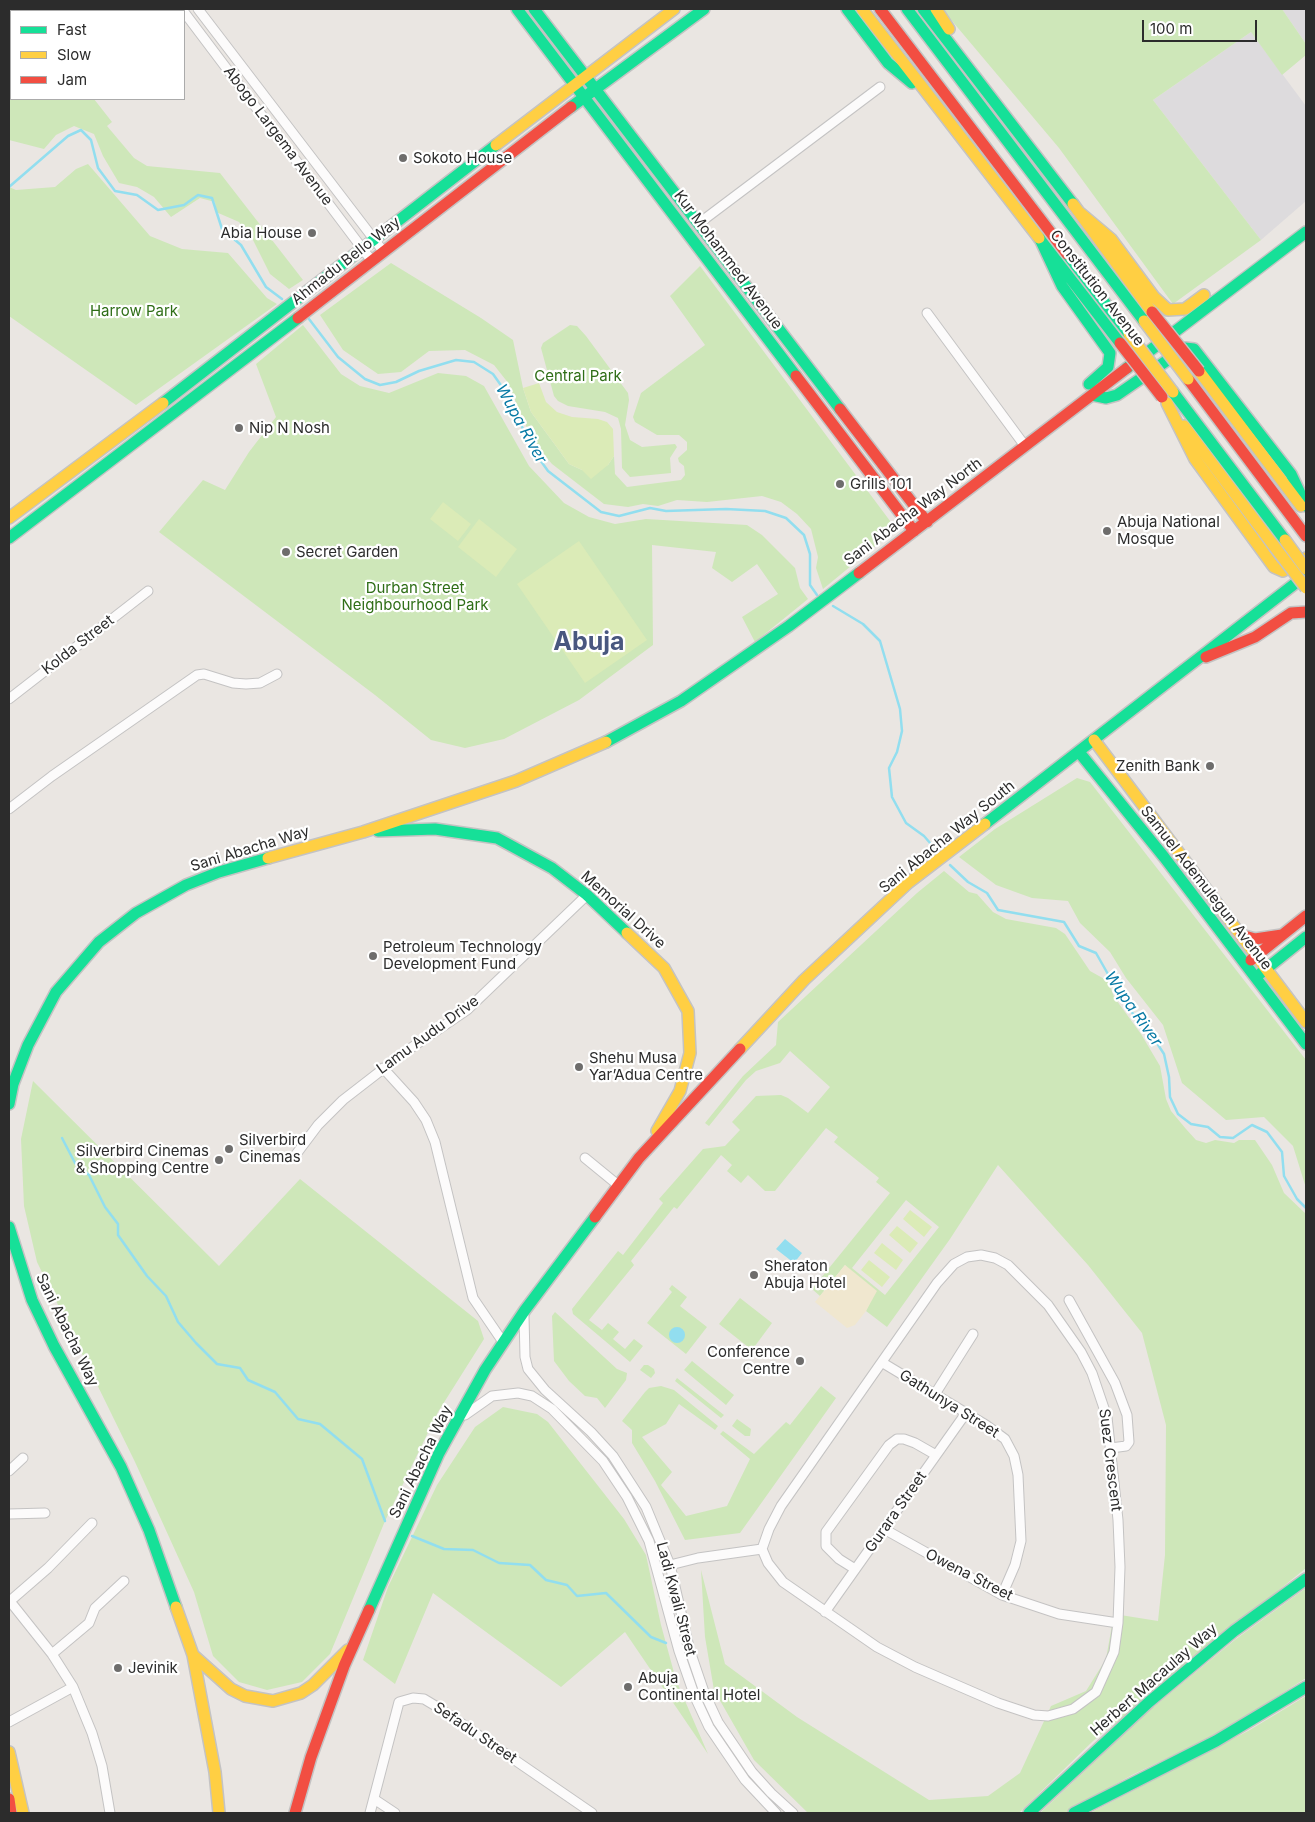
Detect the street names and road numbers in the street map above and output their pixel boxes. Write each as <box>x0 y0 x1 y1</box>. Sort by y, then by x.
street label: Abogo Largema Avenue <box>220 63 336 209</box>
street label: Kur Mohammed Avenue <box>670 187 786 333</box>
street label: Ahmadu Bello Way <box>288 213 404 309</box>
street label: Constitution Avenue <box>1046 226 1148 350</box>
street label: Sani Abacha Way North <box>841 454 985 570</box>
street label: Kolda Street <box>38 611 118 679</box>
street label: Sani Abacha Way South <box>876 777 1018 897</box>
street label: Samuel Ademulegun Avenue <box>1136 802 1276 974</box>
street label: Sani Abacha Way <box>188 822 312 876</box>
street label: Memorial Drive <box>577 867 669 953</box>
street label: Lamu Audu Drive <box>373 992 483 1078</box>
street label: Sani Abacha Way <box>32 1271 102 1389</box>
street label: Gathunya Street <box>896 1366 1002 1442</box>
street label: Sani Abacha Way <box>386 1403 456 1521</box>
street label: Suez Crescent <box>1095 1407 1125 1513</box>
street label: Gurara Street <box>861 1468 931 1556</box>
street label: Ladi Kwali Street <box>652 1540 700 1658</box>
street label: Owena Street <box>922 1545 1016 1605</box>
street label: Herbert Macaulay Way <box>1087 1620 1221 1740</box>
street label: Sefadu Street <box>430 1698 520 1768</box>

